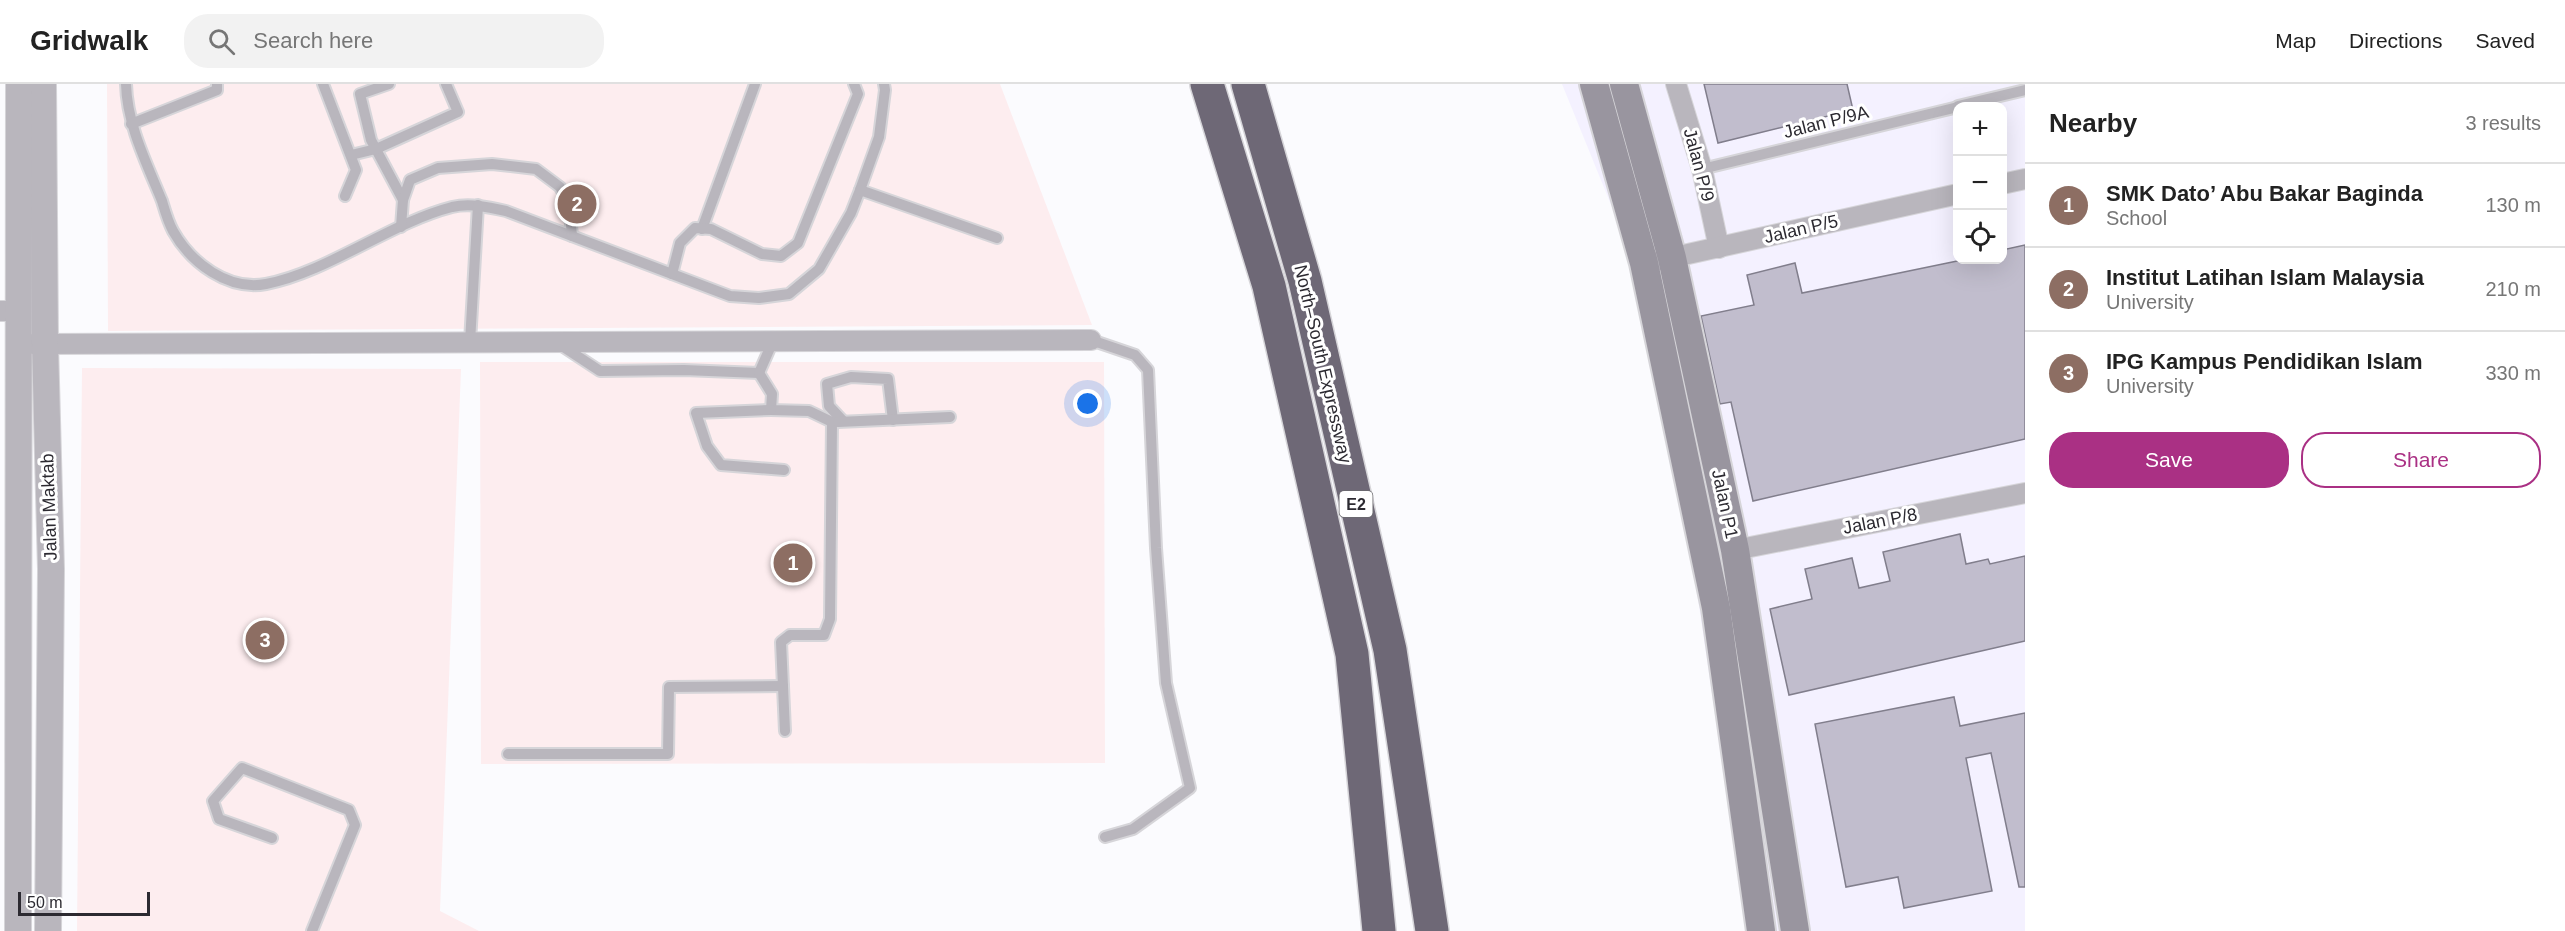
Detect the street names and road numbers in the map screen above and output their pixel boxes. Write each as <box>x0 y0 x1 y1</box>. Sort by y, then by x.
street label: Jalan P/9A <box>1781 102 1871 142</box>
street label: Jalan P/9 <box>1680 126 1718 204</box>
street label: Jalan P/5 <box>1762 211 1840 247</box>
street label: North–South Expressway <box>1290 263 1356 465</box>
street label: Jalan Maktab <box>37 453 61 561</box>
street label: Jalan P1 <box>1708 468 1742 540</box>
road number: E2 <box>1340 491 1372 517</box>
street label: Jalan P/8 <box>1841 504 1919 538</box>

